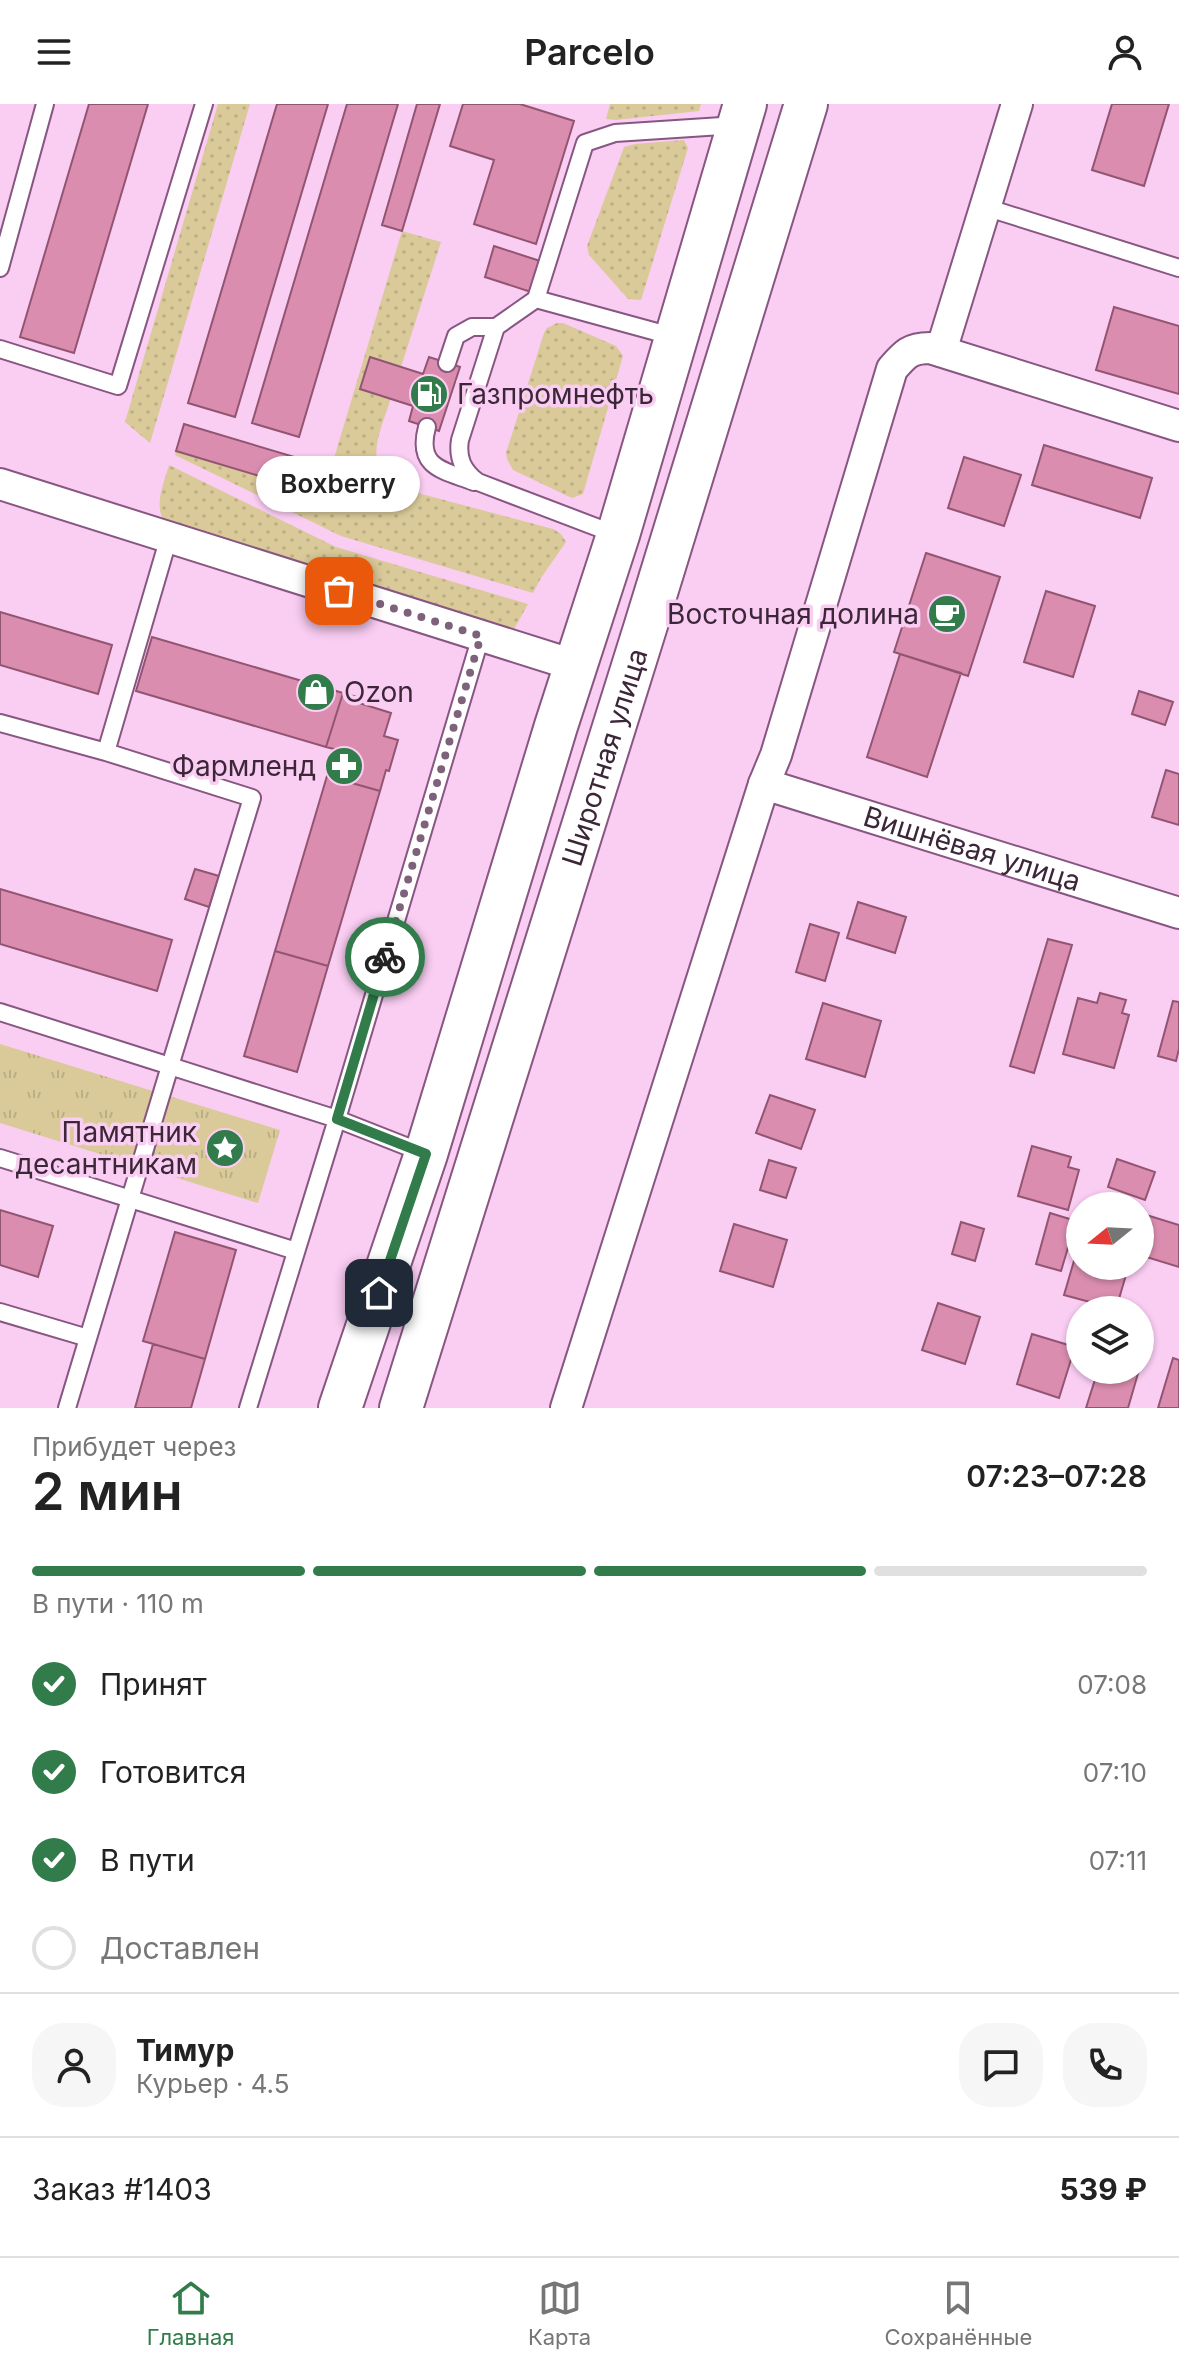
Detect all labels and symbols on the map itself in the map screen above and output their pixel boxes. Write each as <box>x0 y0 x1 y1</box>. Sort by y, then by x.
fuel station icon: Газпромнефть <box>408 373 450 415</box>
place label: Газпромнефть <box>457 377 654 411</box>
callout: Boxberry <box>257 455 421 511</box>
pin <box>305 557 373 625</box>
cafe icon: Восточная долина <box>926 593 968 635</box>
place label: Восточная долина <box>667 597 919 631</box>
street label: Широтная улица <box>555 644 655 870</box>
shop icon: Ozon <box>295 671 337 713</box>
place label: Ozon <box>344 675 414 709</box>
pharmacy icon: Фармленд <box>323 745 365 787</box>
place label: Фармленд <box>172 749 316 783</box>
street label: Вишнёвая улица <box>860 799 1085 898</box>
courier <box>345 917 425 997</box>
place label: Памятник десантникам <box>15 1115 197 1181</box>
place icon: Памятник десантникам <box>204 1127 246 1169</box>
north arrow <box>1066 1192 1154 1280</box>
pin <box>345 1259 413 1327</box>

